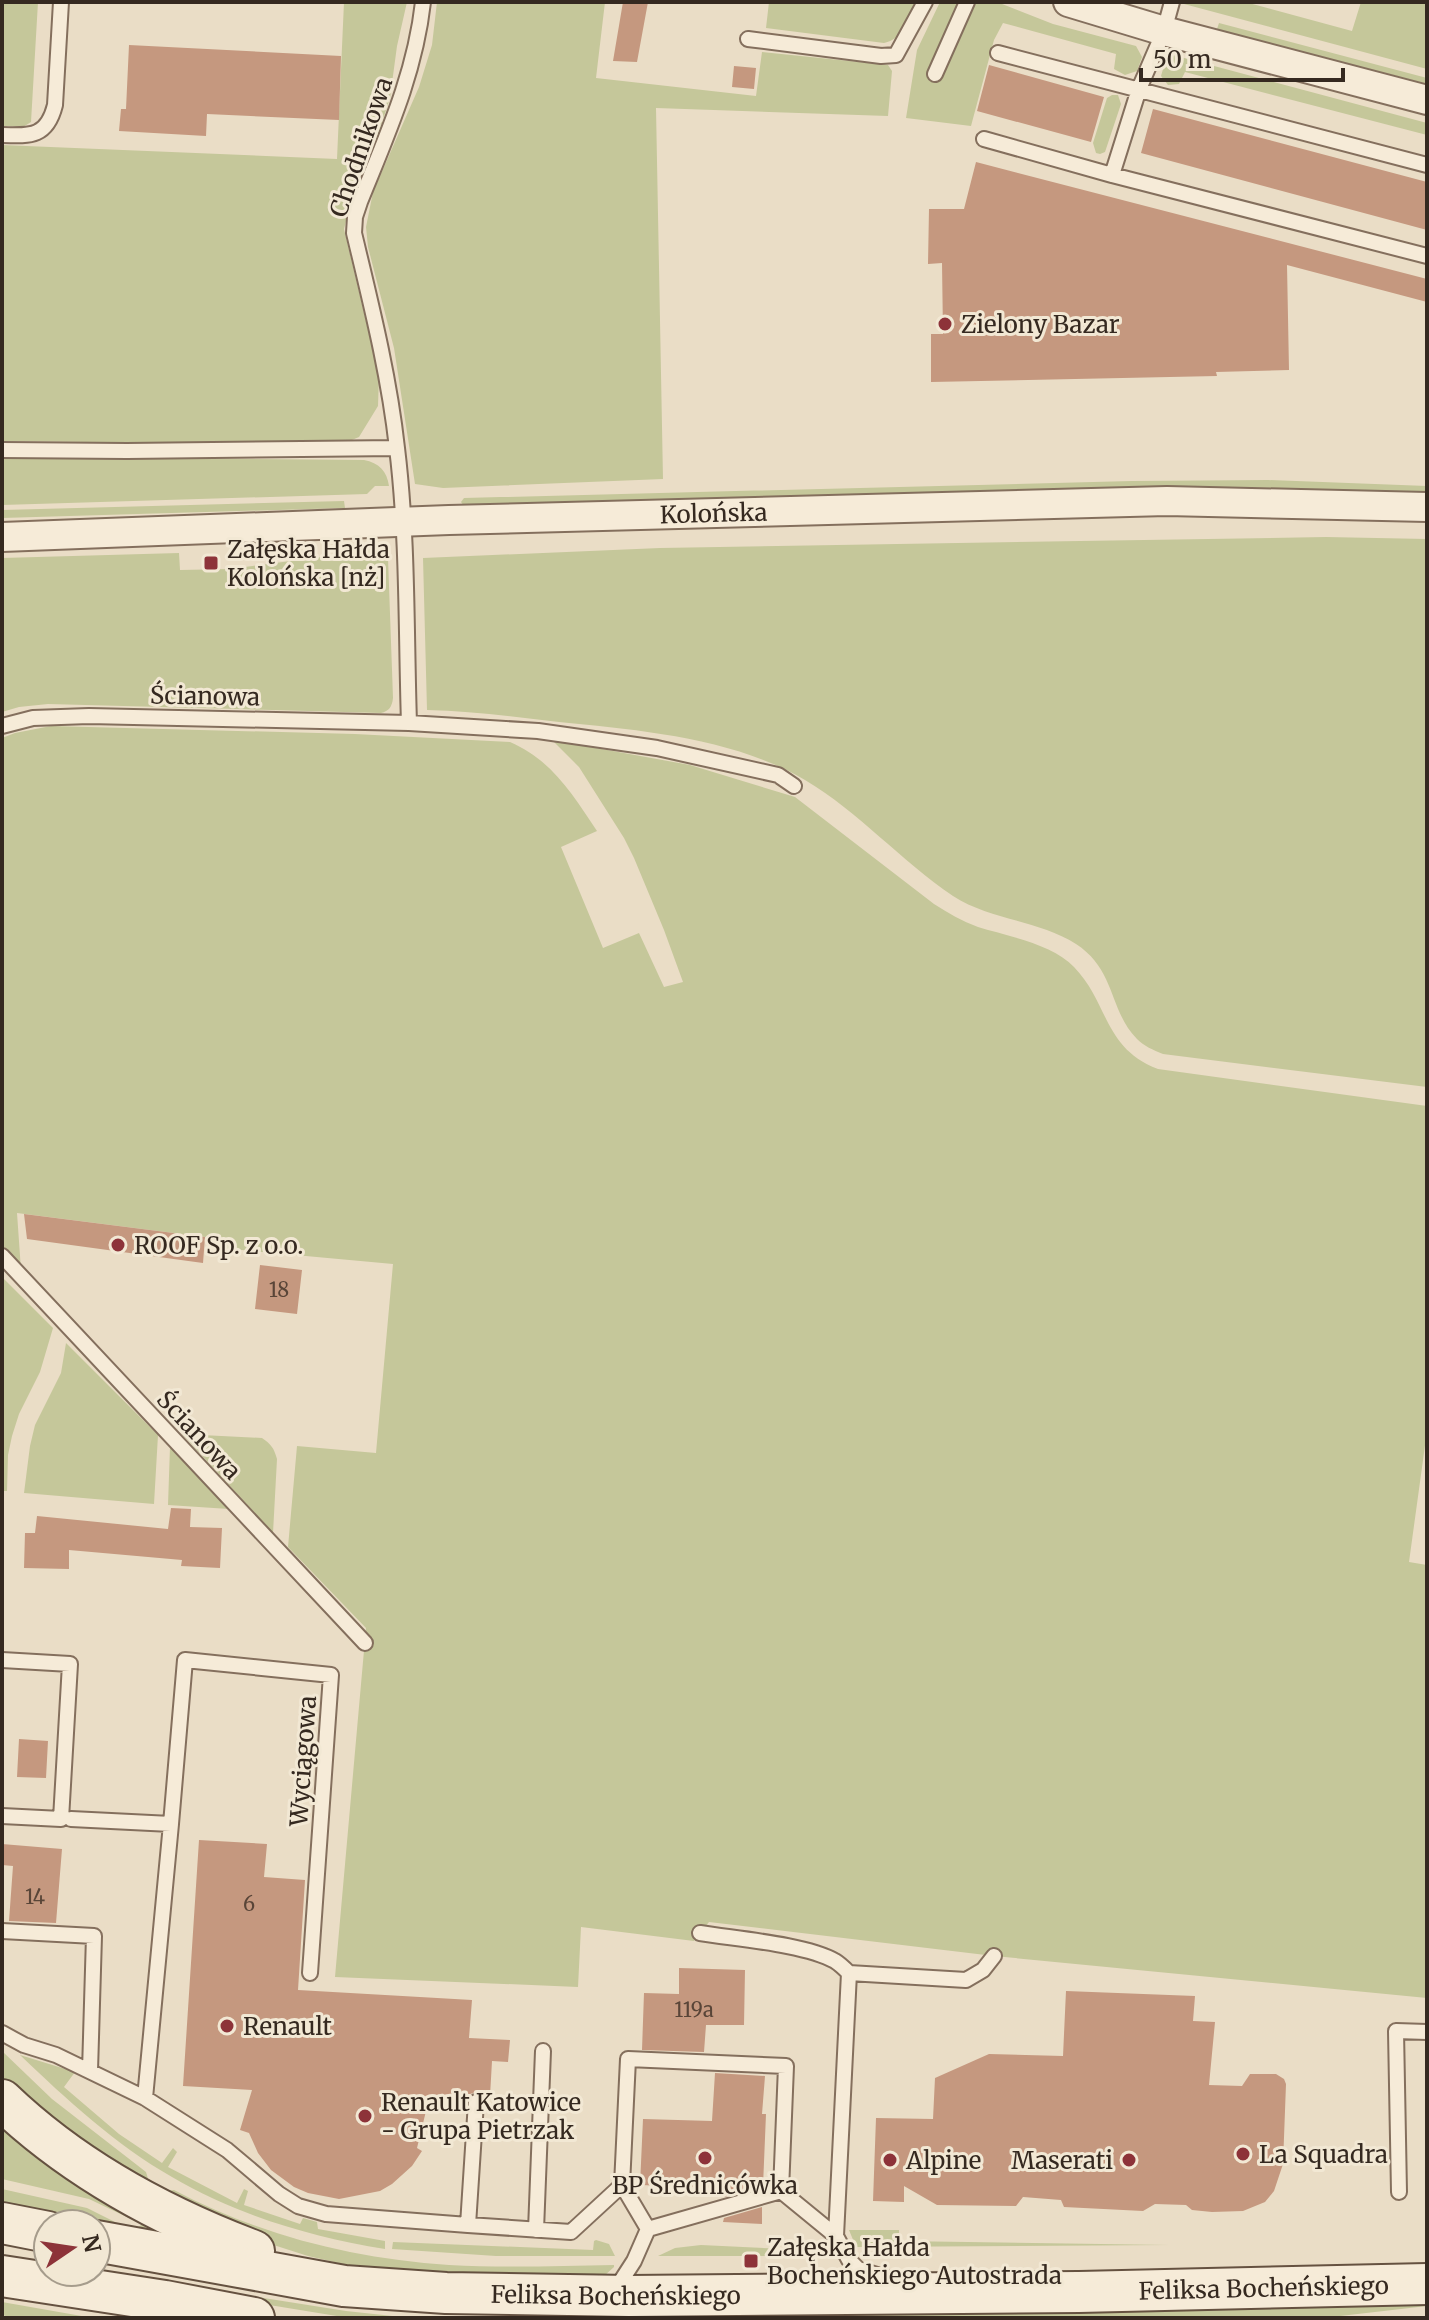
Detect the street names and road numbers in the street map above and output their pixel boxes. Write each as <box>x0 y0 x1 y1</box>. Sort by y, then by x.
street label: Chodnikowa <box>323 73 399 221</box>
street label: Kolońska <box>659 496 768 530</box>
street label: Ścianowa <box>150 680 260 712</box>
street label: Ścianowa <box>150 1384 248 1486</box>
street label: Wyciągowa <box>283 1694 323 1829</box>
street label: Feliksa Bocheńskiego <box>1138 2269 1389 2306</box>
street label: Feliksa Bocheńskiego <box>490 2278 741 2312</box>

